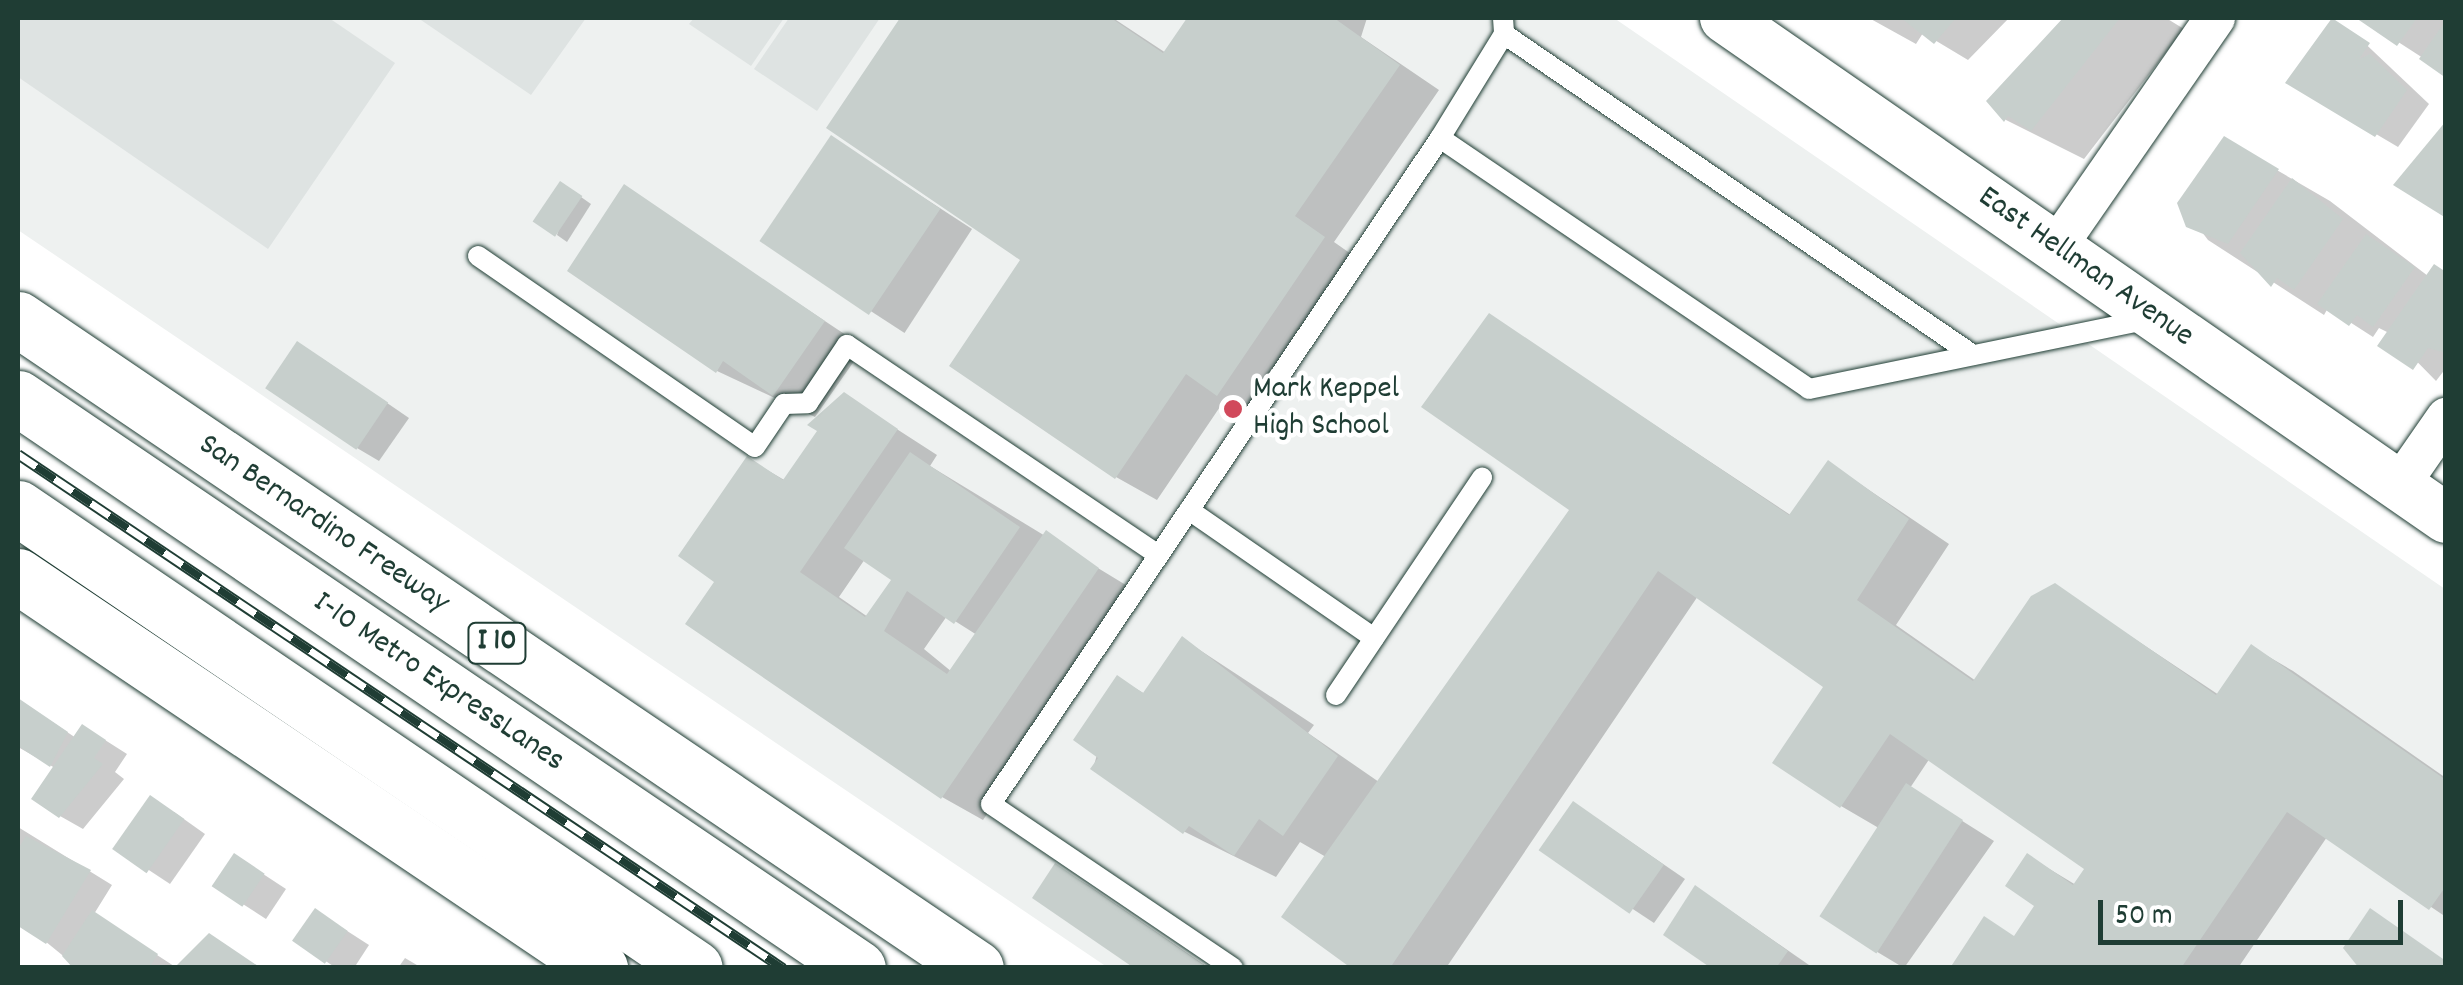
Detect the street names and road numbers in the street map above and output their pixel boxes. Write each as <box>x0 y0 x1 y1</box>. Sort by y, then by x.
street label: East Hellman Avenue <box>1970 179 2200 357</box>
street label: San Bernardino Freeway <box>190 427 456 623</box>
street label: I-10 Metro ExpressLanes <box>305 585 571 781</box>
road number: I 10 <box>467 618 527 668</box>

